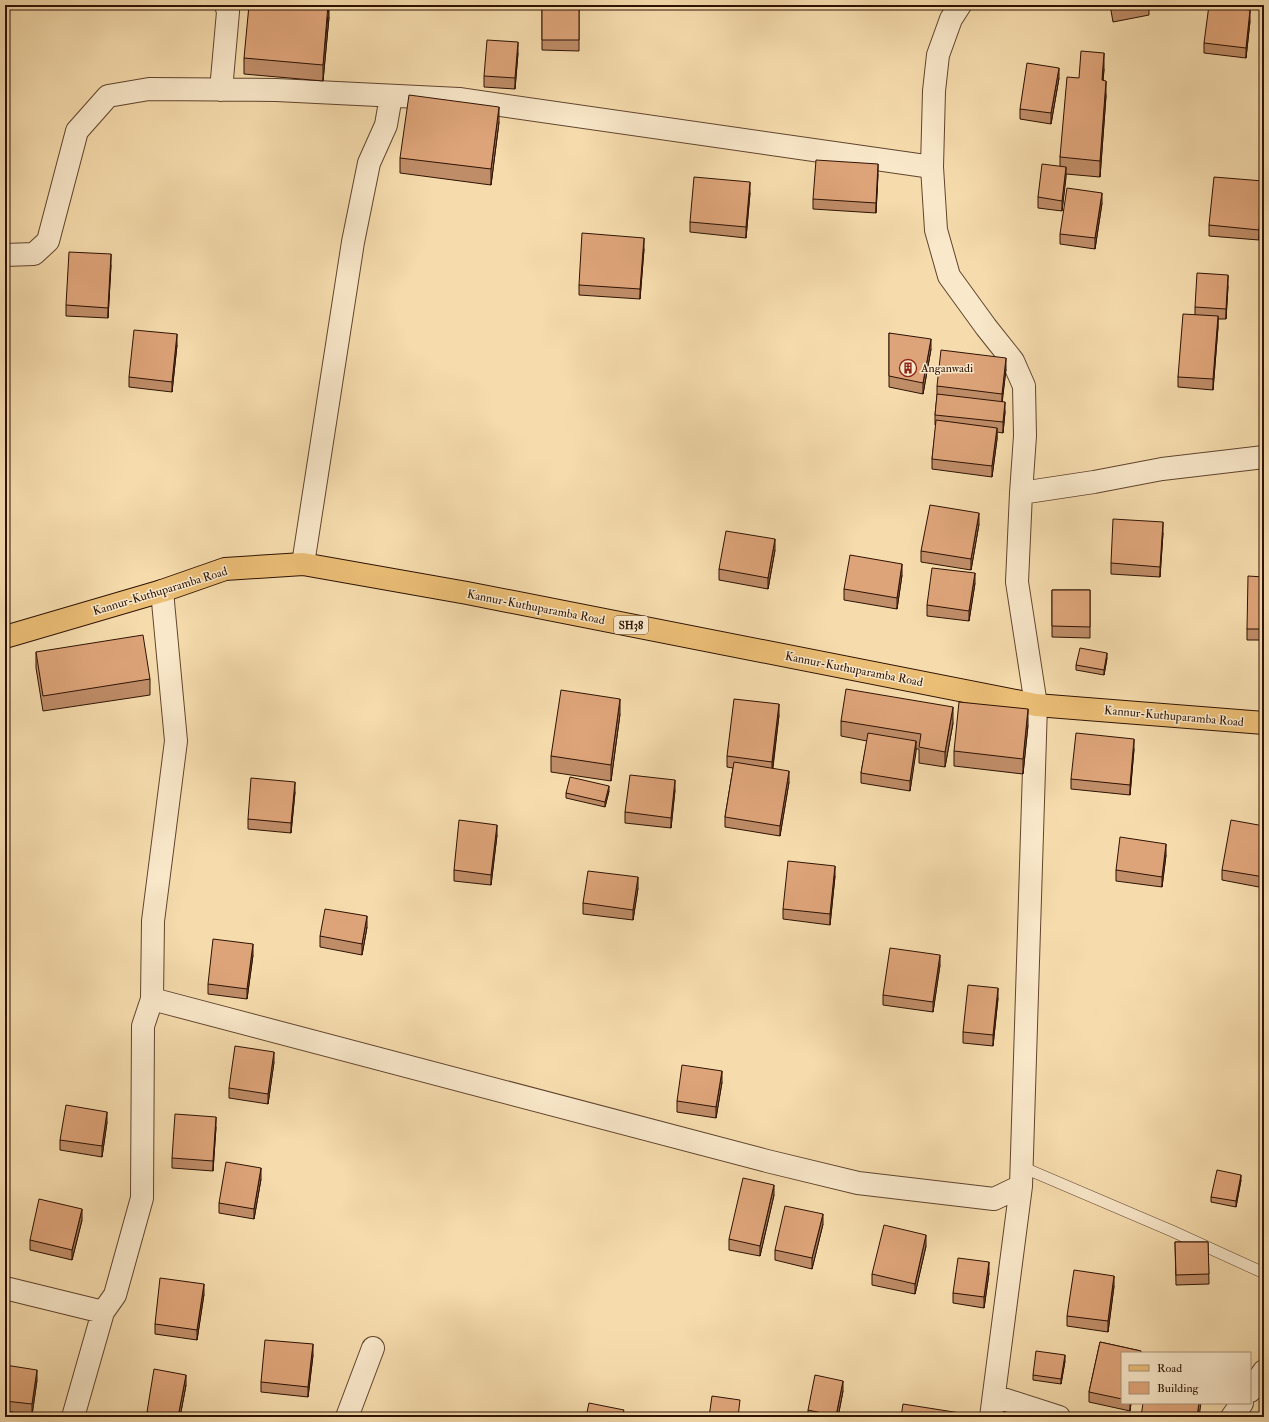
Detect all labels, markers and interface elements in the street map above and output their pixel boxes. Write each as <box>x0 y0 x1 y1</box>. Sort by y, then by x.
building icon: Anganwadi <box>898 358 918 378</box>
place label: Anganwadi <box>920 361 973 376</box>
street label: Kannur-Kuthuparamba Road <box>91 564 229 619</box>
street label: Kannur-Kuthuparamba Road <box>466 587 606 628</box>
road number: SH38 <box>614 616 648 634</box>
street label: Kannur-Kuthuparamba Road <box>784 649 924 690</box>
street label: Kannur-Kuthuparamba Road <box>1104 703 1244 730</box>
legend <box>1121 1352 1251 1404</box>
text: Road <box>1157 1361 1182 1376</box>
text: Building <box>1157 1381 1200 1396</box>

